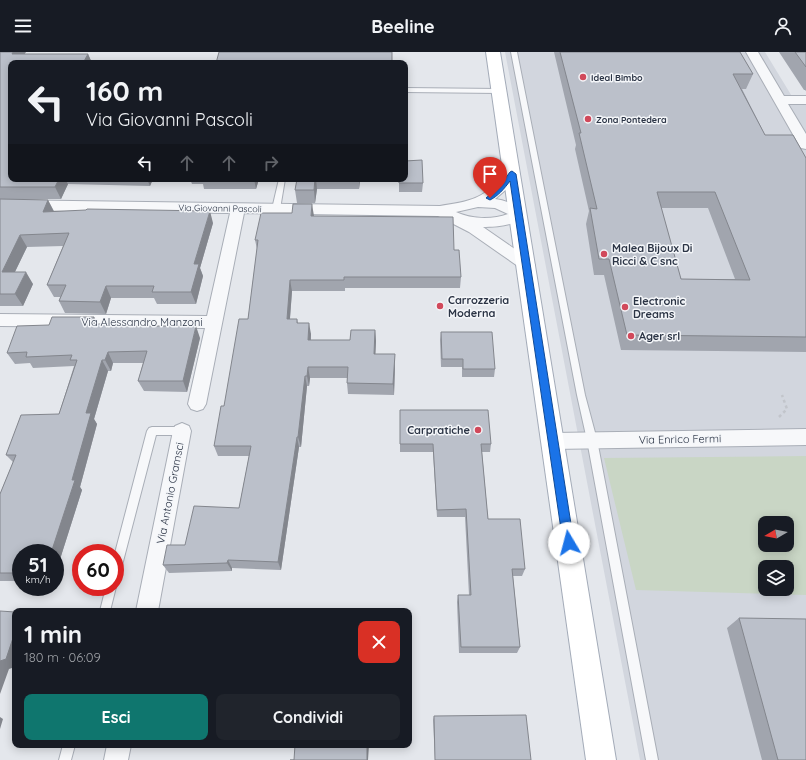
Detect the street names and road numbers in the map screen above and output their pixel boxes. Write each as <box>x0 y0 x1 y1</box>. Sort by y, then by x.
street label: Via Giovanni Pascoli <box>178 202 262 214</box>
street label: Via Alessandro Manzoni <box>81 315 203 329</box>
street label: Via Enrico Fermi <box>638 431 722 447</box>
street label: Via Antonio Gramsci <box>153 441 187 545</box>

